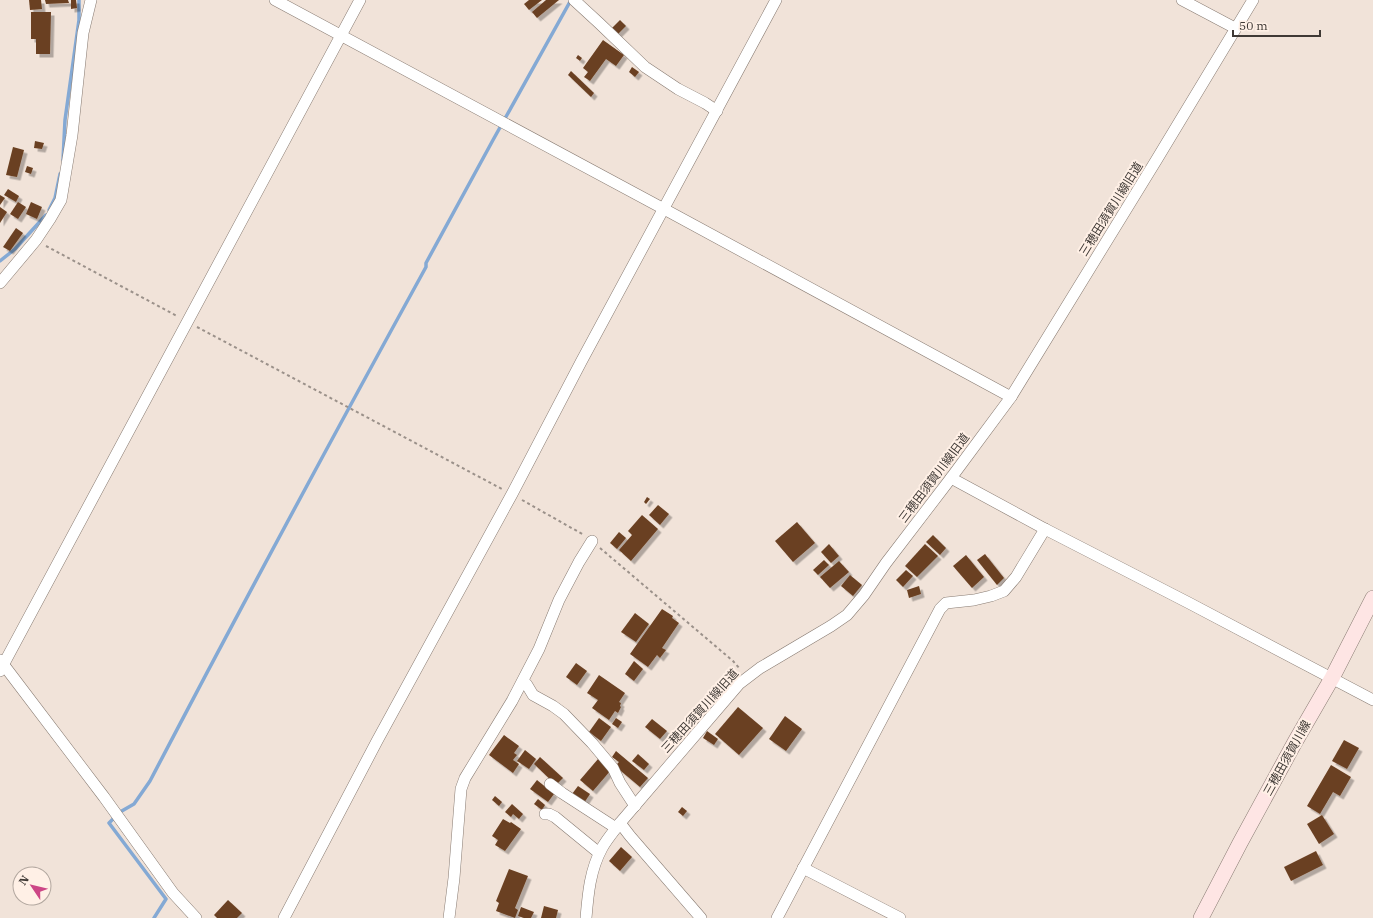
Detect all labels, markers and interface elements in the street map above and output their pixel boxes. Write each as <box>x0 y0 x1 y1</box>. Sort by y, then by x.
scale bar <box>1233 12 1320 38</box>
text: 50 m <box>1239 18 1268 33</box>
street label: 三穂田須賀川線旧道 <box>1076 159 1146 259</box>
street label: 三穂田須賀川線旧道 <box>895 430 972 525</box>
street label: 三穂田須賀川線旧道 <box>658 666 741 756</box>
street label: 三穂田須賀川線 <box>1260 717 1313 798</box>
north arrow <box>12 866 52 906</box>
text: N <box>16 872 32 888</box>

